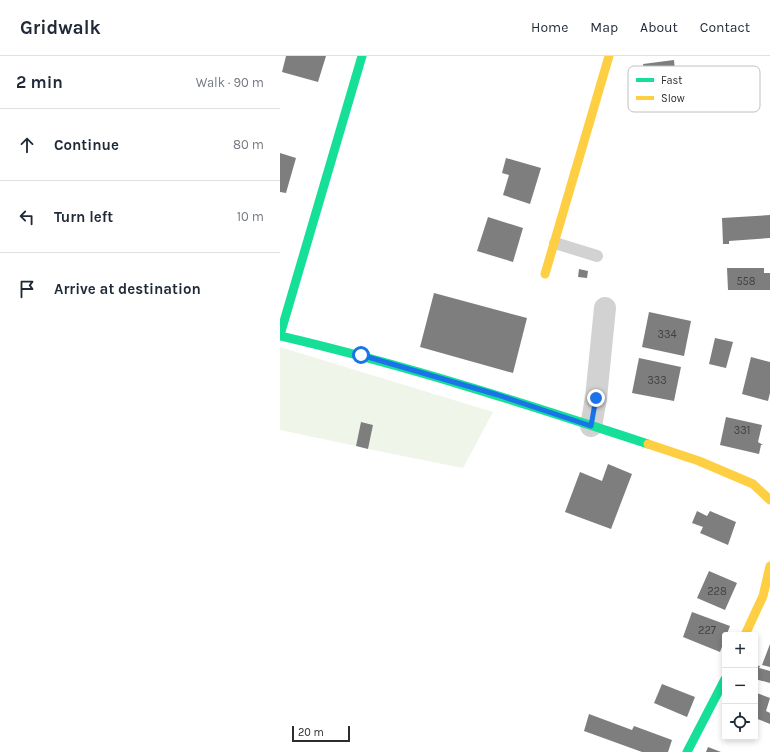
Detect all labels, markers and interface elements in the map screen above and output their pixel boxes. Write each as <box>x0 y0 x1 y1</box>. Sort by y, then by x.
text: Gridwalk <box>20 17 101 39</box>
text: Home <box>531 19 568 36</box>
text: Map <box>590 19 618 36</box>
text: About <box>640 19 678 36</box>
text: Contact <box>700 19 750 36</box>
legend <box>628 66 760 112</box>
text: 2 min <box>16 72 63 92</box>
text: Fast <box>661 74 682 87</box>
text: Walk · 90 m <box>196 75 264 90</box>
text: Slow <box>661 92 685 105</box>
icon: ahead <box>16 134 38 156</box>
text: Continue <box>54 136 119 154</box>
text: 80 m <box>233 137 264 152</box>
icon: left <box>16 206 38 228</box>
text: Turn left <box>54 208 113 226</box>
text: 10 m <box>237 209 264 224</box>
house number: 558 <box>736 275 756 288</box>
icon: arrive <box>16 278 38 300</box>
text: Arrive at destination <box>54 280 201 298</box>
house number: 334 <box>657 328 677 341</box>
route start <box>352 346 370 364</box>
house number: 333 <box>647 374 667 387</box>
route end <box>587 389 605 407</box>
house number: 331 <box>734 424 750 437</box>
house number: 228 <box>707 585 727 598</box>
house number: 227 <box>698 624 716 637</box>
map controls <box>722 632 758 740</box>
button: + <box>722 632 758 668</box>
button: − <box>722 668 758 704</box>
button: locate <box>722 704 758 740</box>
scale bar <box>292 724 350 743</box>
text: 20 m <box>298 726 324 739</box>

